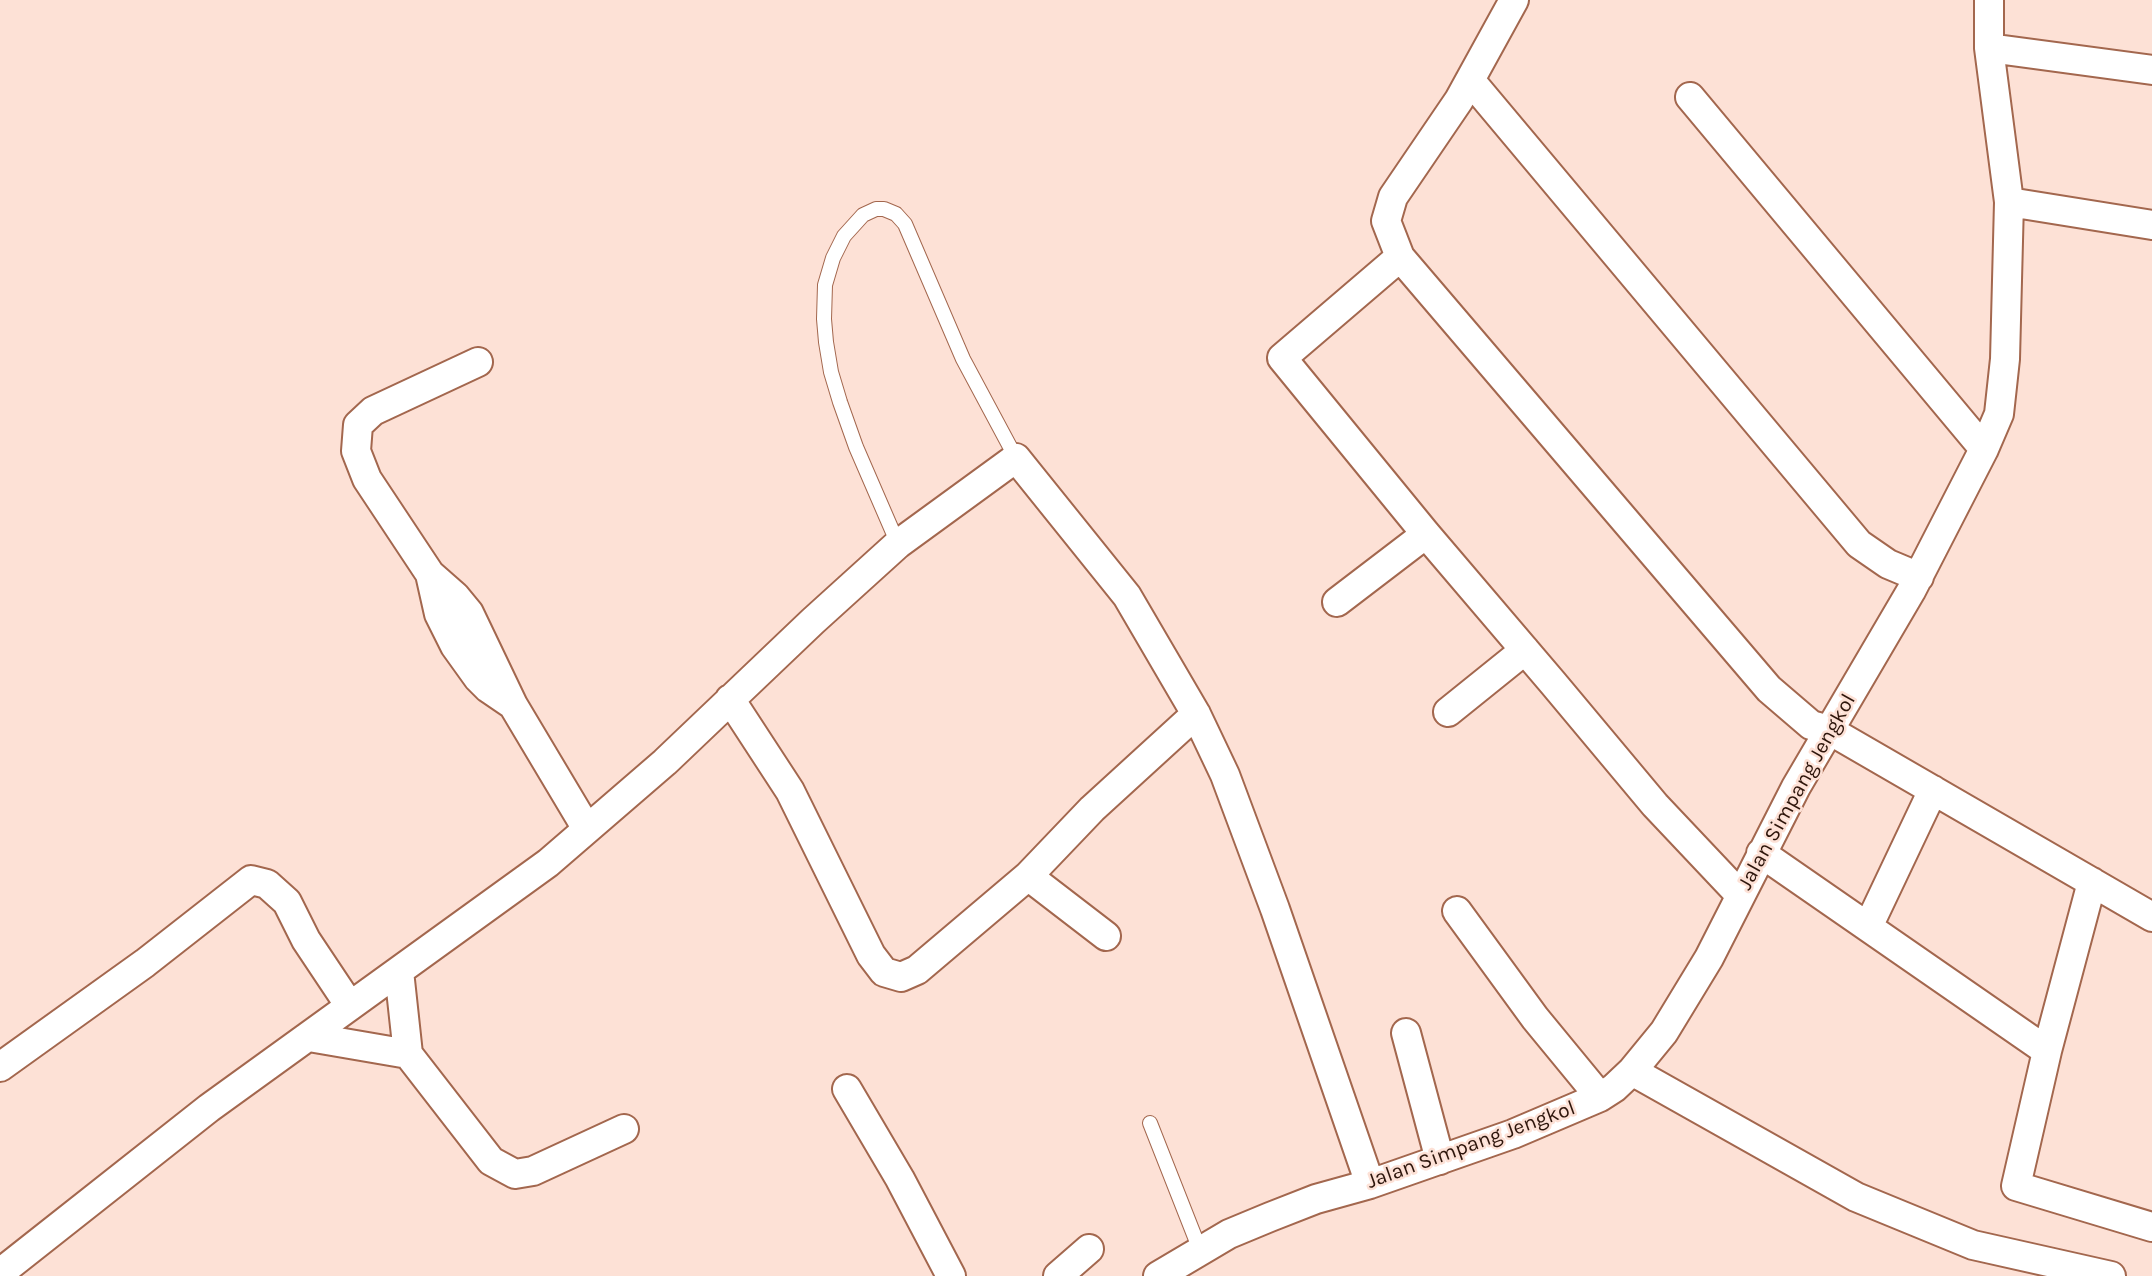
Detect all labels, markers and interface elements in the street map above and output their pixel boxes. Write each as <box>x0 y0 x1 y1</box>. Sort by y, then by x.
street label: Jalan Simpang Jengkol <box>1733 690 1861 894</box>
street label: Jalan Simpang Jengkol <box>1363 1096 1579 1194</box>

